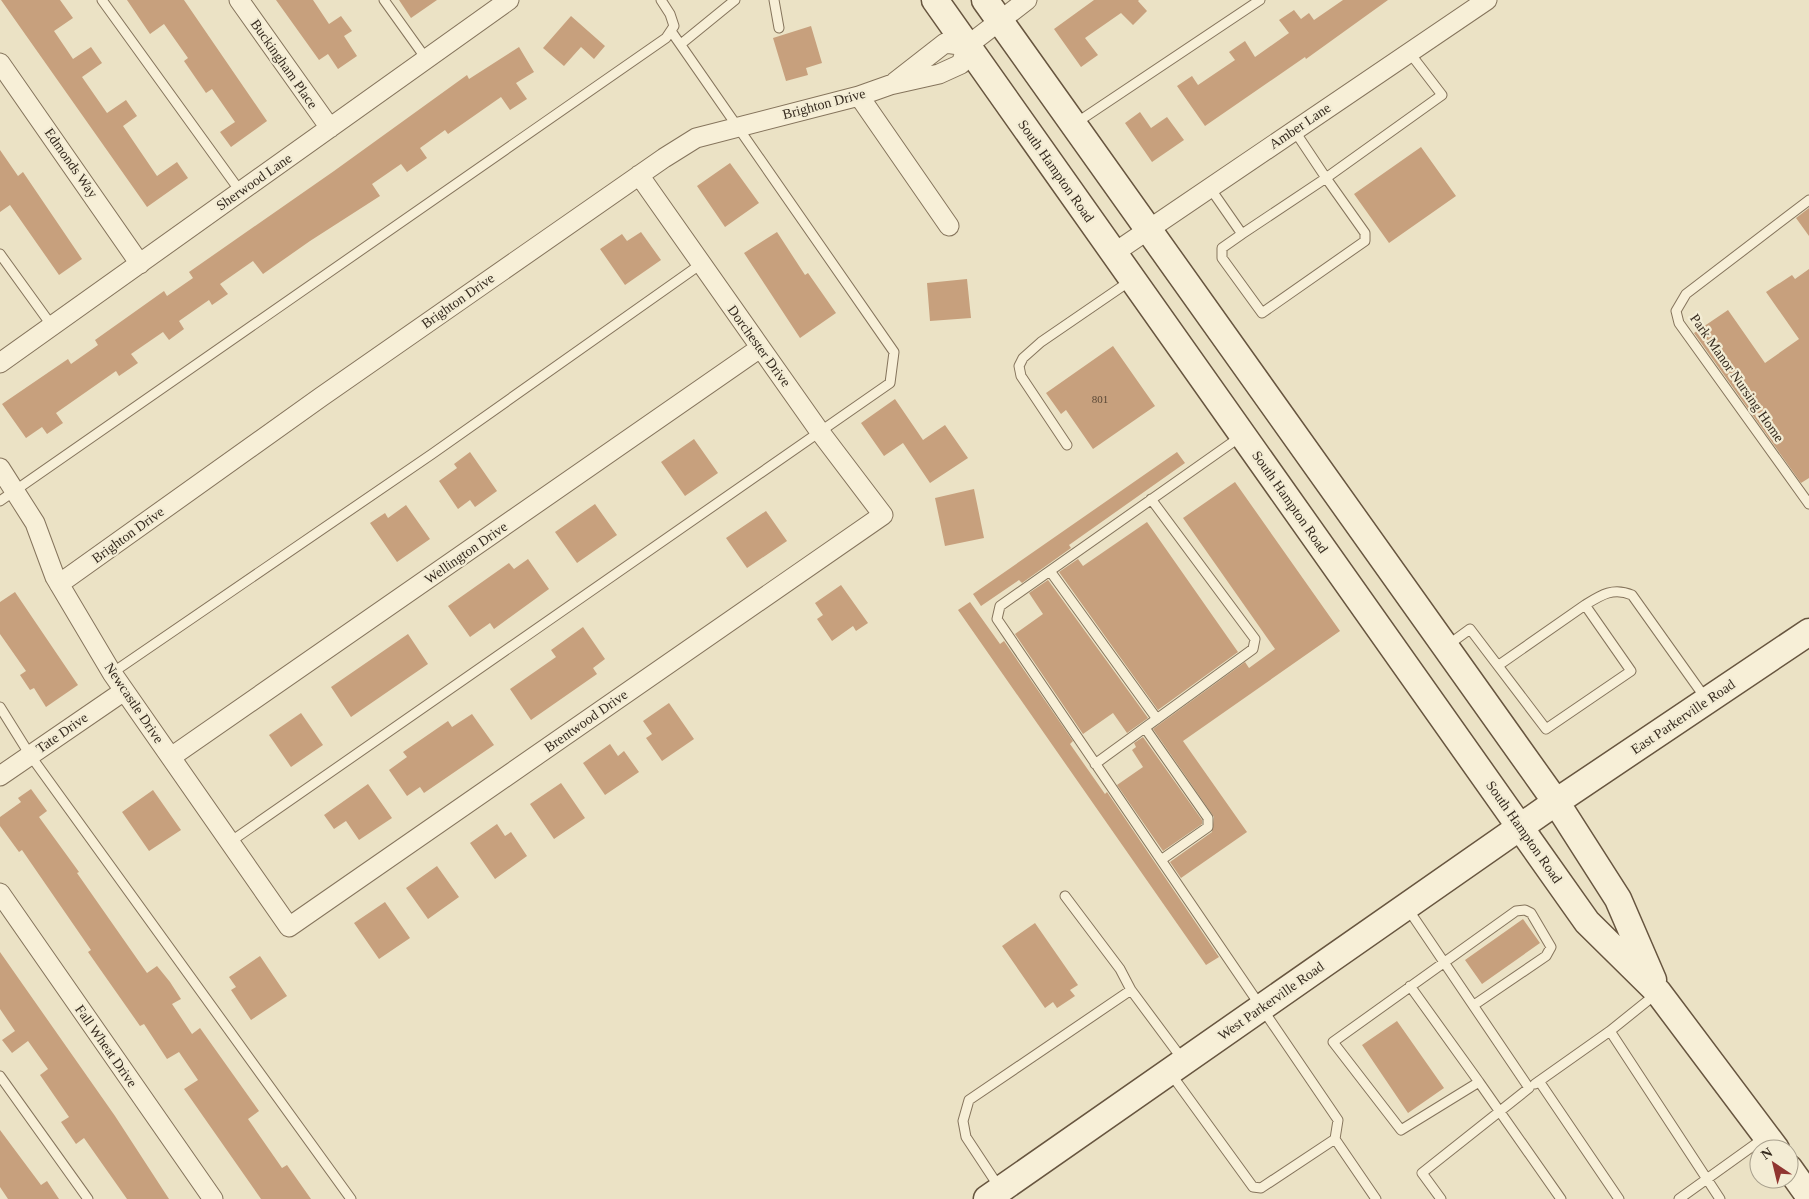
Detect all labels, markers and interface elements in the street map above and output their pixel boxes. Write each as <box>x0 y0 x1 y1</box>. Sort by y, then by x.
street label: Buckingham Place <box>248 17 320 111</box>
street label: Brighton Drive <box>781 86 867 122</box>
street label: Amber Lane <box>1267 100 1333 152</box>
street label: South Hampton Road <box>1015 117 1097 225</box>
street label: Edmonds Way <box>41 125 101 201</box>
street label: Sherwood Lane <box>214 151 294 213</box>
street label: Brighton Drive <box>419 270 497 332</box>
street label: Dorchester Drive <box>724 302 794 390</box>
street label: Park Manor Nursing Home <box>1687 311 1787 445</box>
house number: 801 <box>1092 393 1108 405</box>
street label: South Hampton Road <box>1249 448 1331 556</box>
street label: Brighton Drive <box>89 504 167 566</box>
street label: Wellington Drive <box>422 519 510 587</box>
street label: Newcastle Drive <box>102 660 166 746</box>
street label: East Parkerville Road <box>1628 677 1738 757</box>
street label: Brentwood Drive <box>542 687 630 755</box>
street label: Tate Drive <box>33 710 91 756</box>
street label: South Hampton Road <box>1483 778 1565 886</box>
street label: West Parkerville Road <box>1215 959 1327 1043</box>
street label: Fall Wheat Drive <box>72 1002 140 1090</box>
north arrow <box>1749 1139 1799 1189</box>
text: N <box>1758 1145 1775 1163</box>

